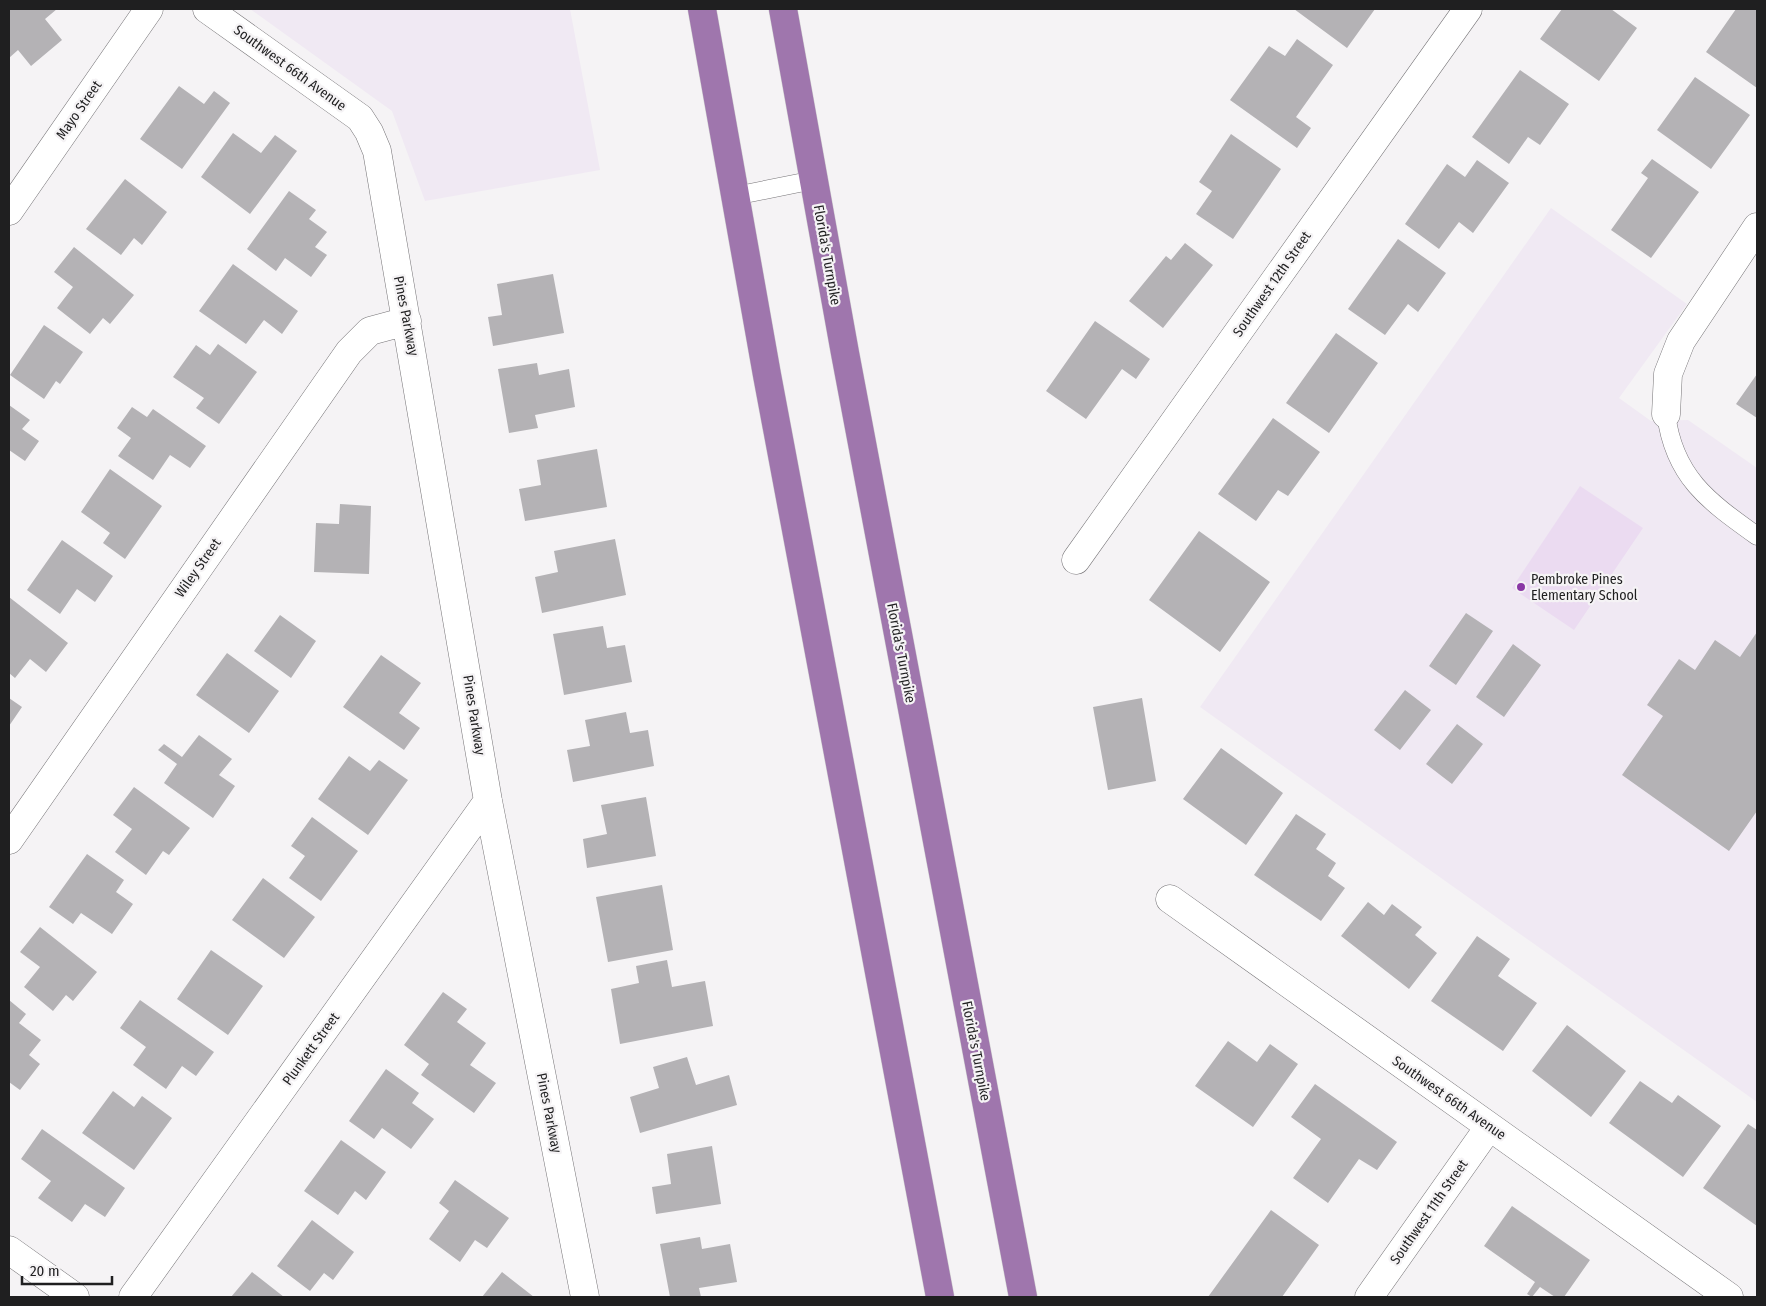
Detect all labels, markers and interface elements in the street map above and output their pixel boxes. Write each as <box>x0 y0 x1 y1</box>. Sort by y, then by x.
street label: Southwest 66th Avenue <box>231 22 350 115</box>
street label: Mayo Street <box>53 77 106 143</box>
street label: Florida's Turnpike <box>810 204 844 306</box>
street label: Southwest 12th Street <box>1229 228 1315 340</box>
street label: Pines Parkway <box>390 275 422 358</box>
street label: Wiley Street <box>171 535 225 601</box>
place label: Pembroke Pines Elementary School <box>1531 571 1638 604</box>
marker: Pembroke Pines Elementary School <box>1515 581 1527 593</box>
street label: Florida's Turnpike <box>883 602 919 704</box>
street label: Pines Parkway <box>459 674 489 757</box>
street label: Florida's Turnpike <box>958 1000 994 1102</box>
street label: Plunkett Street <box>279 1009 343 1089</box>
street label: Southwest 66th Avenue <box>1389 1052 1509 1144</box>
street label: Pines Parkway <box>533 1072 565 1155</box>
street label: Southwest 11th Street <box>1386 1156 1472 1268</box>
scale bar <box>22 1254 112 1286</box>
text: 20 m <box>30 1262 60 1280</box>

